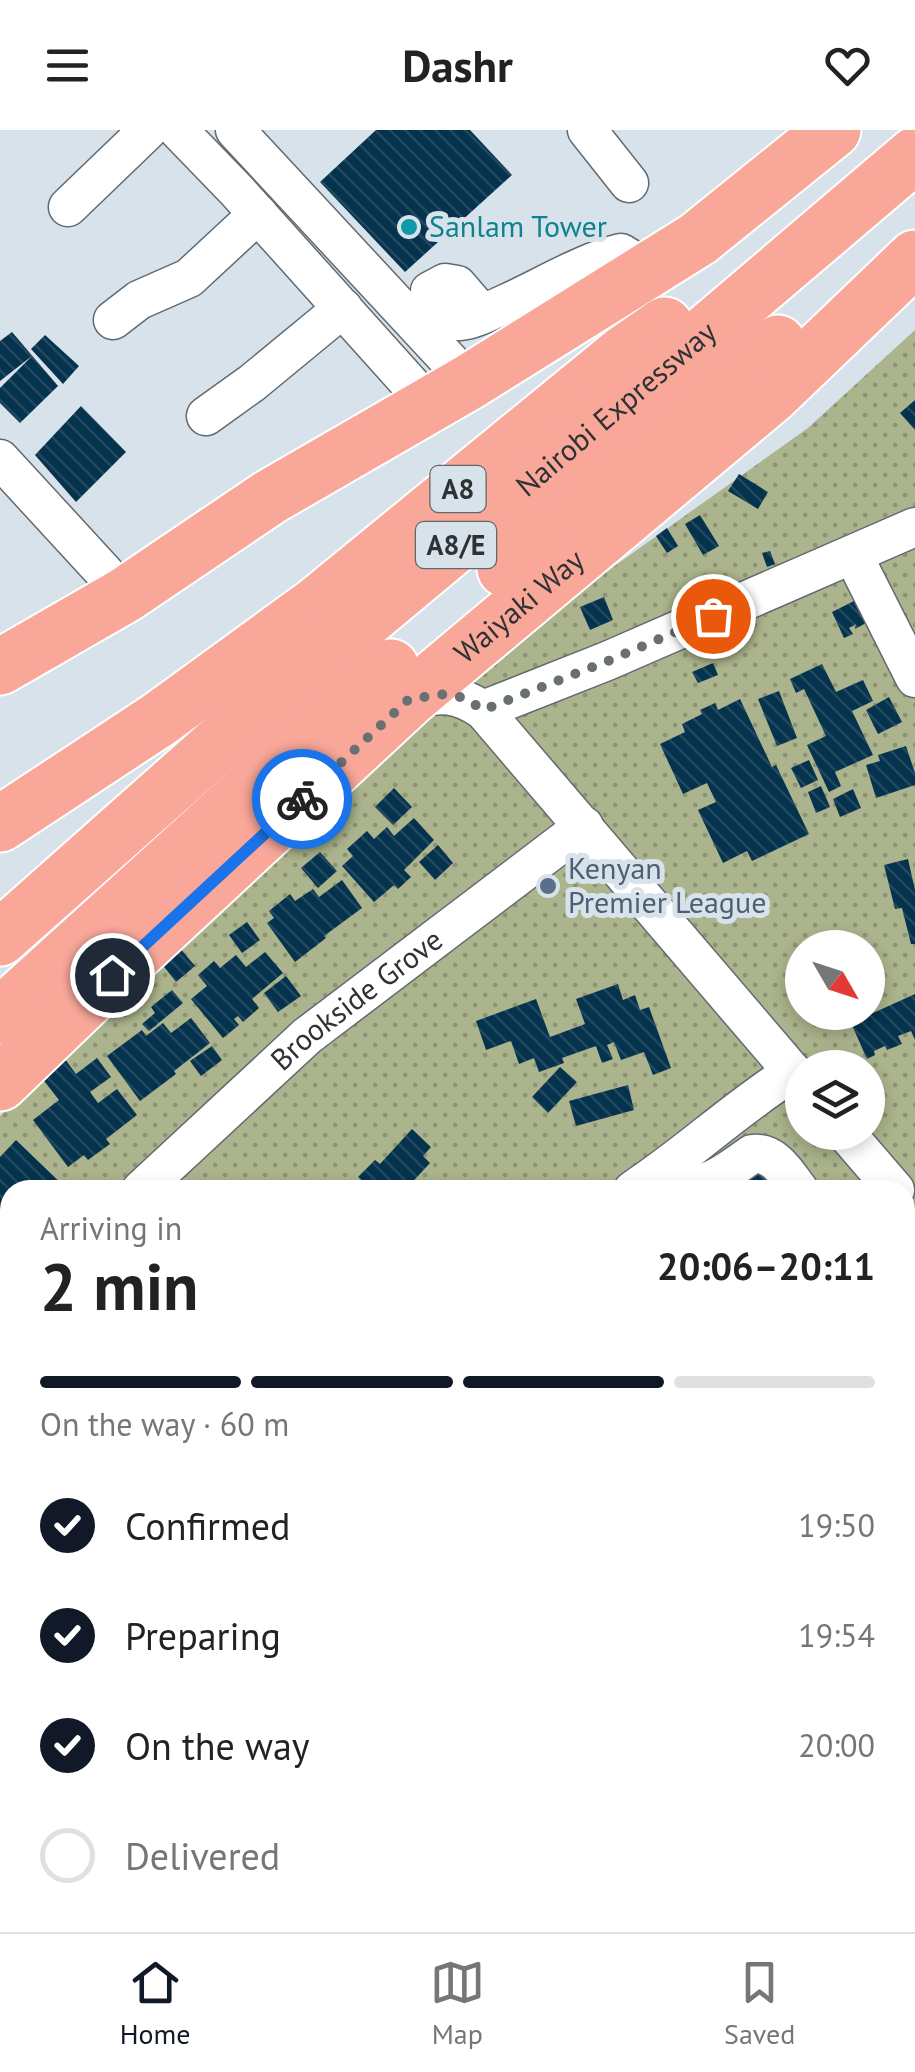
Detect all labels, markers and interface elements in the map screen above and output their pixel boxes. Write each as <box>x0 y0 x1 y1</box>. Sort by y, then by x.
text: Dashr <box>402 36 513 94</box>
icon: menu <box>40 38 95 93</box>
icon: heart <box>820 38 875 93</box>
place label: Sanlam Tower <box>429 206 607 245</box>
marker: Sanlam Tower <box>398 216 420 238</box>
street label: Nairobi Expressway <box>507 312 724 504</box>
road number: A8 <box>430 466 486 512</box>
road number: A8/E <box>416 522 496 568</box>
street label: Waiyaki Way <box>445 540 591 671</box>
pin <box>671 574 756 659</box>
icon: bag <box>686 589 741 644</box>
courier <box>252 749 352 849</box>
icon: bike <box>275 772 330 827</box>
place label: Kenyan Premier League <box>568 848 766 921</box>
marker: Kenyan Premier League <box>537 875 559 897</box>
street label: Brookside Grove <box>262 919 450 1078</box>
north arrow <box>785 930 885 1030</box>
map controls <box>785 930 885 1150</box>
pin <box>70 933 155 1018</box>
icon: home <box>85 948 140 1003</box>
button: layers <box>785 1050 885 1150</box>
text: Arriving in <box>40 1207 182 1249</box>
text: 20:06–20:11 <box>657 1241 875 1290</box>
text: 2 min <box>40 1244 199 1328</box>
text: On the way · 60 m <box>40 1403 289 1445</box>
icon: check <box>40 1498 95 1553</box>
text: Confirmed <box>125 1501 291 1550</box>
text: 19:50 <box>798 1504 875 1546</box>
icon: check <box>40 1608 95 1663</box>
text: Preparing <box>125 1611 281 1660</box>
text: 19:54 <box>798 1614 875 1656</box>
icon: check <box>40 1718 95 1773</box>
text: On the way <box>125 1721 310 1770</box>
text: 20:00 <box>798 1724 875 1766</box>
text: Delivered <box>125 1831 280 1880</box>
tab: Home <box>120 1955 190 2052</box>
tab: Map <box>430 1955 485 2052</box>
tab: Saved <box>724 1955 795 2052</box>

